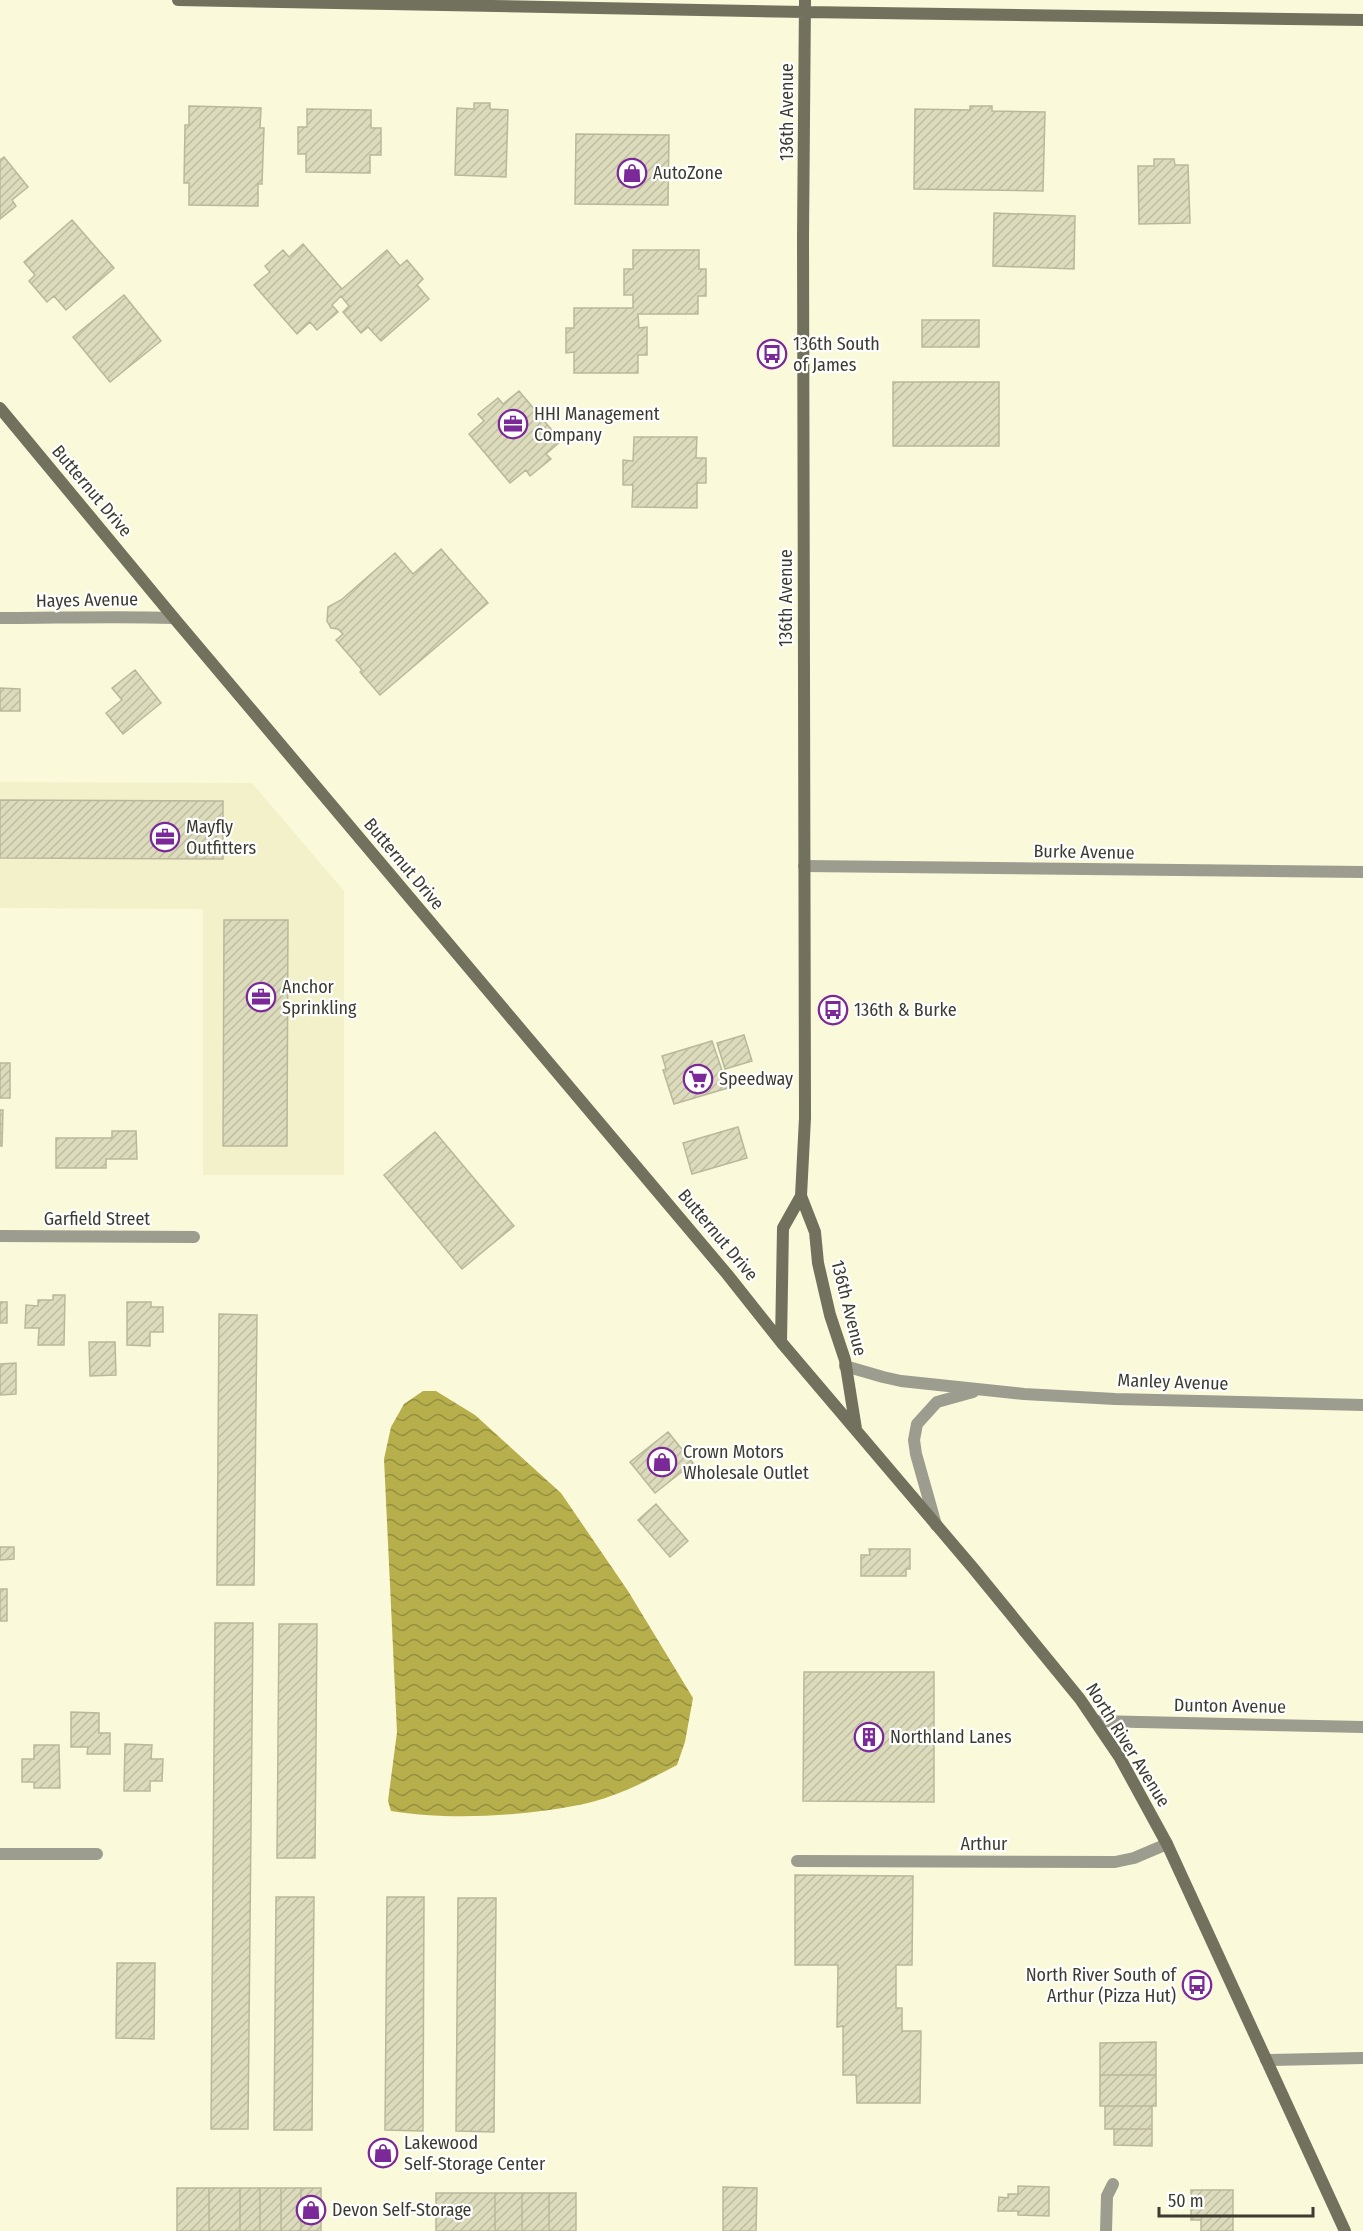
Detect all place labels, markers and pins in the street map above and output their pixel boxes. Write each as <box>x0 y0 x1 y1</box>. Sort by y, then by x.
shop icon: AutoZone <box>616 157 648 189</box>
place label: AutoZone <box>653 162 723 184</box>
place label: 136th South of James <box>793 333 880 376</box>
bus stop icon: 136th South of James <box>756 338 788 370</box>
place label: HHI Management Company <box>534 403 660 446</box>
office icon: HHI Management Company <box>497 408 529 440</box>
place label: Mayfly Outfitters <box>186 816 256 859</box>
office icon: Mayfly Outfitters <box>149 821 181 853</box>
place label: Anchor Sprinkling <box>282 976 357 1019</box>
office icon: Anchor Sprinkling <box>245 981 277 1013</box>
bus stop icon: 136th & Burke <box>817 994 849 1026</box>
place label: 136th & Burke <box>854 999 957 1021</box>
supermarket icon: Speedway <box>682 1063 714 1095</box>
place label: Speedway <box>719 1068 793 1090</box>
place label: Crown Motors Wholesale Outlet <box>683 1441 809 1484</box>
shop icon: Crown Motors Wholesale Outlet <box>646 1446 678 1478</box>
building icon: Northland Lanes <box>853 1721 885 1753</box>
place label: Northland Lanes <box>890 1726 1012 1748</box>
place label: North River South of Arthur (Pizza Hut) <box>1026 1964 1177 2007</box>
bus stop icon: North River South of Arthur (Pizza Hut) <box>1181 1969 1213 2001</box>
place label: Lakewood Self-Storage Center <box>404 2132 546 2175</box>
shop icon: Lakewood Self-Storage Center <box>367 2137 399 2169</box>
shop icon: Devon Self-Storage <box>295 2194 327 2226</box>
place label: Devon Self-Storage <box>332 2199 472 2221</box>

